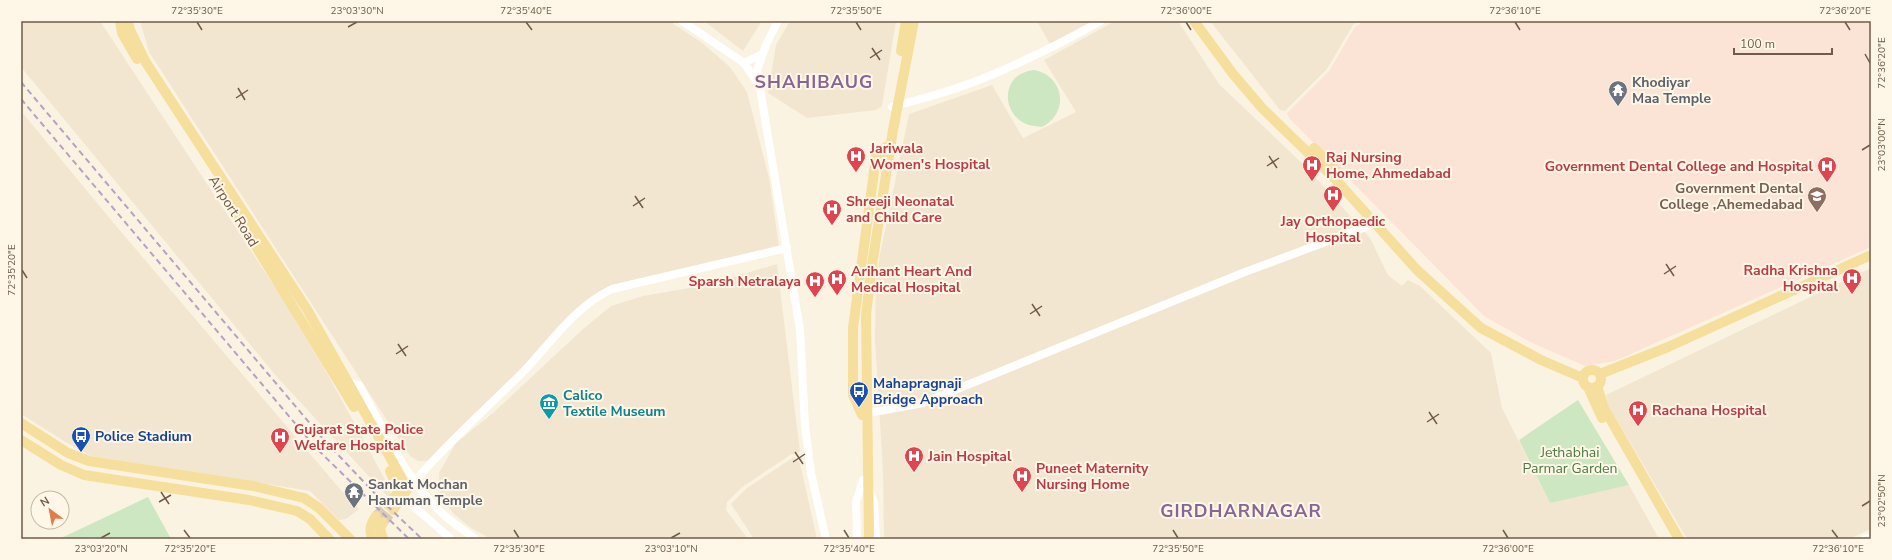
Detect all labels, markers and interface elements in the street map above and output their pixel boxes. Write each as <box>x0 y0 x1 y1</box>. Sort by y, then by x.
text: 72°35'30"E <box>171 4 223 18</box>
text: 23°03'30"N <box>330 4 384 18</box>
text: 72°35'40"E <box>500 4 552 18</box>
text: 72°35'50"E <box>830 4 882 18</box>
text: 72°36'00"E <box>1160 4 1212 18</box>
text: 72°36'10"E <box>1489 4 1541 18</box>
text: 72°36'20"E <box>1819 4 1871 18</box>
scale bar <box>1734 30 1832 56</box>
text: 100 m <box>1740 36 1775 52</box>
text: 72°36'20"E <box>1875 37 1889 89</box>
district label: SHAHIBAUG <box>755 70 873 94</box>
place label: Khodiyar Maa Temple <box>1632 73 1712 108</box>
temple icon: Khodiyar Maa Temple <box>1607 79 1629 107</box>
text: 23°03'00"N <box>1875 118 1889 172</box>
place label: Jariwala Women's Hospital <box>869 139 991 174</box>
hospital icon: Jariwala Women's Hospital <box>845 145 867 173</box>
place label: Raj Nursing Home, Ahmedabad <box>1326 148 1451 183</box>
hospital icon: Raj Nursing Home, Ahmedabad <box>1301 154 1323 182</box>
hospital icon: Government Dental College and Hospital <box>1816 155 1838 183</box>
place label: Government Dental College and Hospital <box>1545 157 1814 176</box>
street label: Airport Road <box>204 172 263 251</box>
place label: Government Dental College ,Ahemedabad <box>1659 179 1804 214</box>
hospital icon: Jay Orthopaedic Hospital <box>1322 184 1344 212</box>
school or university icon: Government Dental College ,Ahemedabad <box>1806 185 1828 213</box>
place label: Shreeji Neonatal and Child Care <box>846 192 955 227</box>
hospital icon: Shreeji Neonatal and Child Care <box>821 198 843 226</box>
place label: Jay Orthopaedic Hospital <box>1280 212 1386 247</box>
text: 72°35'20"E <box>5 244 19 296</box>
place label: Radha Krishna Hospital <box>1744 261 1839 296</box>
place label: Arihant Heart And Medical Hospital <box>851 262 972 297</box>
hospital icon: Radha Krishna Hospital <box>1841 267 1863 295</box>
hospital icon: Arihant Heart And Medical Hospital <box>826 268 848 296</box>
hospital icon: Sparsh Netralaya <box>804 270 826 298</box>
place label: Sparsh Netralaya <box>688 272 801 291</box>
place label: Mahapragnaji Bridge Approach <box>873 374 983 409</box>
bus stop icon: Mahapragnaji Bridge Approach <box>848 380 870 408</box>
place label: Calico Textile Museum <box>563 386 666 421</box>
museum icon: Calico Textile Museum <box>538 392 560 420</box>
hospital icon: Rachana Hospital <box>1627 399 1649 427</box>
place label: Rachana Hospital <box>1652 401 1767 420</box>
place label: Gujarat State Police Welfare Hospital <box>294 420 424 455</box>
bus stop icon: Police Stadium <box>70 425 92 453</box>
hospital icon: Gujarat State Police Welfare Hospital <box>269 426 291 454</box>
place label: Police Stadium <box>95 427 192 446</box>
park label: Jethabhai Parmar Garden <box>1522 443 1618 478</box>
hospital icon: Jain Hospital <box>903 445 925 473</box>
place label: Jain Hospital <box>927 447 1012 466</box>
place label: Puneet Maternity Nursing Home <box>1036 459 1149 494</box>
hospital icon: Puneet Maternity Nursing Home <box>1011 465 1033 493</box>
text: 23°02'50"N <box>1875 474 1889 528</box>
place label: Sankat Mochan Hanuman Temple <box>368 475 483 510</box>
temple icon: Sankat Mochan Hanuman Temple <box>343 481 365 509</box>
north arrow <box>30 490 70 530</box>
text: N <box>37 493 52 510</box>
district label: GIRDHARNAGAR <box>1160 499 1322 523</box>
text: 23°03'20"N <box>74 542 128 556</box>
text: 72°35'20"E <box>164 542 216 556</box>
text: 72°35'30"E <box>493 542 545 556</box>
text: 23°03'10"N <box>644 542 698 556</box>
text: 72°35'40"E <box>823 542 875 556</box>
text: 72°35'50"E <box>1152 542 1204 556</box>
text: 72°36'00"E <box>1482 542 1534 556</box>
text: 72°36'10"E <box>1812 542 1864 556</box>

